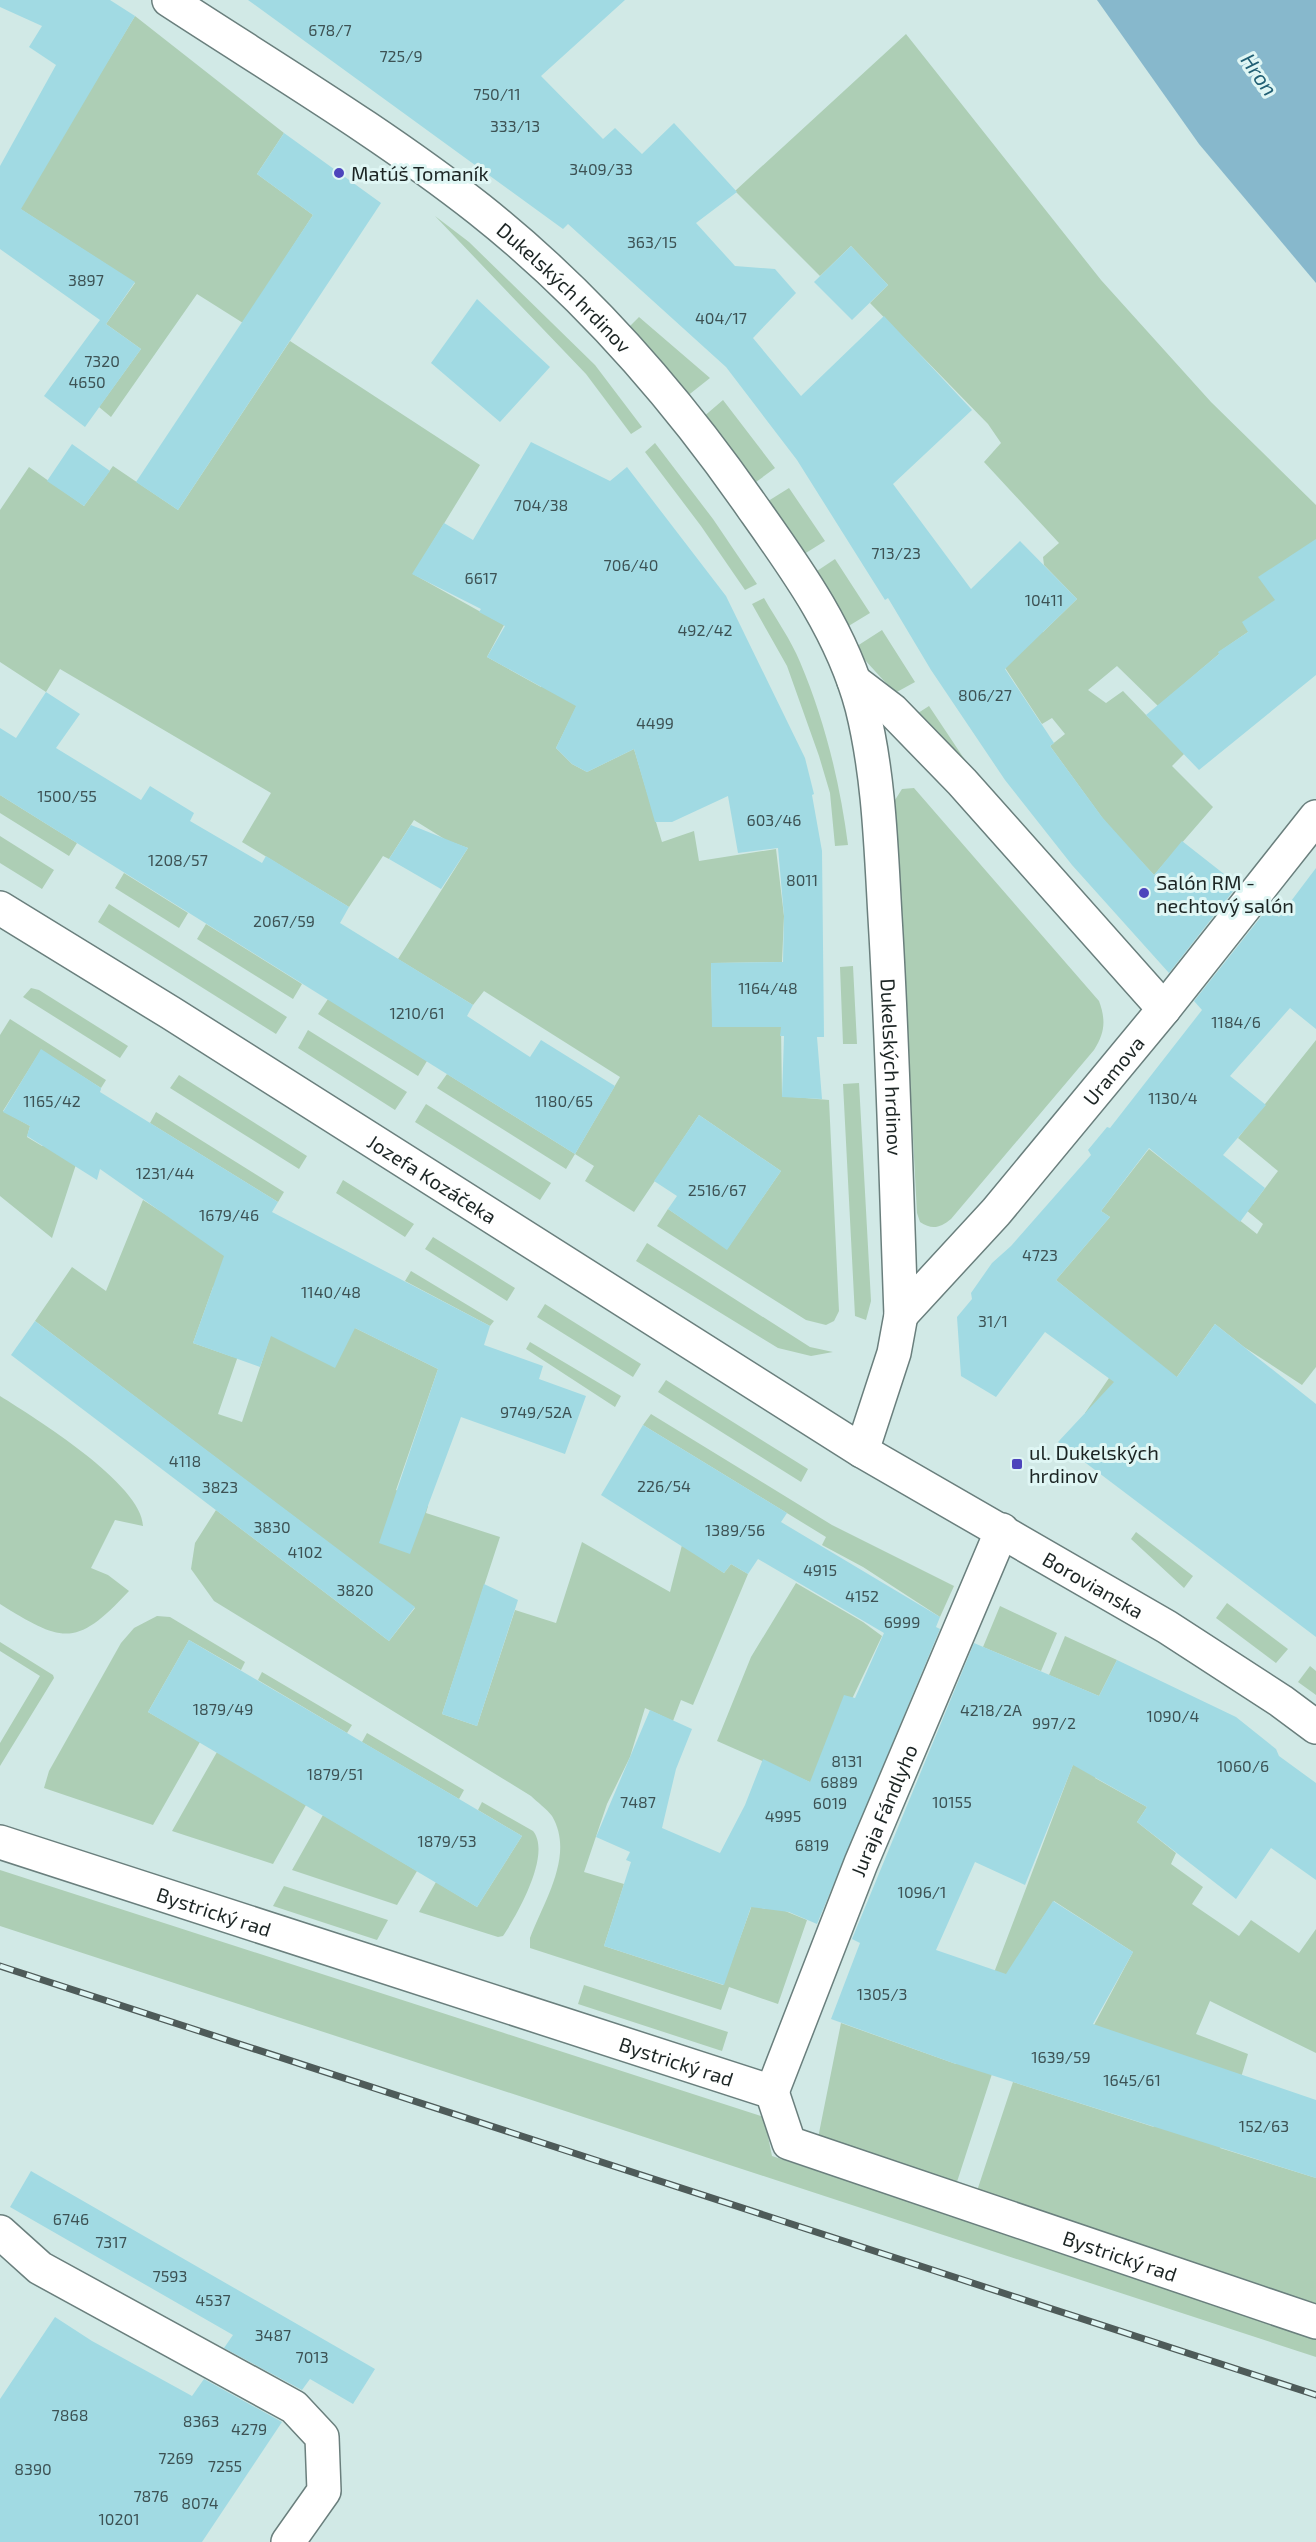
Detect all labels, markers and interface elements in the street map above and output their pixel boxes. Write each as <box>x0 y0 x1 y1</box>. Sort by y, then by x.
house number: 678/7 <box>308 20 352 39</box>
house number: 725/9 <box>379 46 423 65</box>
water label: Hron <box>1237 48 1283 100</box>
house number: 750/11 <box>473 84 521 103</box>
house number: 333/13 <box>490 116 540 135</box>
house number: 3409/33 <box>569 159 633 178</box>
place label: Matúš Tomaník <box>351 161 489 185</box>
marker: Matúš Tomaník <box>332 166 346 180</box>
street label: Dukelských hrdinov <box>492 217 637 358</box>
house number: 363/15 <box>627 232 677 251</box>
house number: 3897 <box>68 270 104 289</box>
house number: 404/17 <box>695 308 747 327</box>
house number: 7320 <box>84 351 120 370</box>
house number: 4650 <box>68 372 106 391</box>
house number: 704/38 <box>514 495 568 514</box>
house number: 713/23 <box>871 543 921 562</box>
house number: 706/40 <box>604 555 658 574</box>
house number: 6617 <box>465 568 497 587</box>
house number: 10411 <box>1025 590 1063 609</box>
house number: 492/42 <box>677 620 733 639</box>
house number: 806/27 <box>958 685 1012 704</box>
house number: 4499 <box>636 713 674 732</box>
house number: 1500/55 <box>37 786 97 805</box>
house number: 603/46 <box>747 810 801 829</box>
house number: 1208/57 <box>148 850 208 869</box>
house number: 8011 <box>786 870 818 889</box>
place label: Salón RM - nechtový salón <box>1156 870 1294 917</box>
marker: Salón RM - nechtový salón <box>1137 886 1151 900</box>
house number: 2067/59 <box>253 911 315 930</box>
house number: 1164/48 <box>738 978 798 997</box>
street label: Dukelských hrdinov <box>876 978 908 1156</box>
house number: 1210/61 <box>389 1003 445 1022</box>
house number: 1184/6 <box>1211 1012 1261 1031</box>
street label: Uramova <box>1078 1031 1149 1110</box>
house number: 1130/4 <box>1148 1088 1198 1107</box>
house number: 1165/42 <box>23 1091 81 1110</box>
house number: 1180/65 <box>535 1091 593 1110</box>
street label: Jozefa Kozáčeka <box>363 1129 501 1228</box>
house number: 1231/44 <box>136 1163 194 1182</box>
house number: 2516/67 <box>688 1180 746 1199</box>
house number: 1679/46 <box>199 1205 259 1224</box>
house number: 4723 <box>1022 1245 1058 1264</box>
house number: 1140/48 <box>301 1282 361 1301</box>
house number: 31/1 <box>978 1311 1008 1330</box>
house number: 9749/52A <box>500 1402 572 1421</box>
place label: ul. Dukelských hrdinov <box>1029 1440 1159 1487</box>
house number: 4118 <box>169 1451 201 1470</box>
marker: ul. Dukelských hrdinov <box>1010 1457 1024 1471</box>
house number: 226/54 <box>637 1476 691 1495</box>
house number: 3823 <box>202 1477 238 1496</box>
house number: 3830 <box>253 1517 291 1536</box>
house number: 1389/56 <box>705 1520 765 1539</box>
house number: 4102 <box>288 1542 322 1561</box>
street label: Borovianska <box>1039 1546 1148 1623</box>
house number: 4915 <box>803 1560 837 1579</box>
house number: 3820 <box>336 1580 374 1599</box>
house number: 4152 <box>845 1586 879 1605</box>
house number: 6999 <box>884 1612 920 1631</box>
house number: 1879/49 <box>193 1699 253 1718</box>
house number: 4218/2A <box>960 1700 1022 1719</box>
house number: 1090/4 <box>1147 1706 1200 1725</box>
house number: 997/2 <box>1032 1713 1076 1732</box>
street label: Juraja Fándlyho <box>845 1741 922 1880</box>
house number: 8131 <box>831 1751 863 1770</box>
house number: 1060/6 <box>1217 1756 1269 1775</box>
house number: 1879/51 <box>307 1764 363 1783</box>
house number: 6889 <box>820 1772 858 1791</box>
house number: 7487 <box>620 1792 656 1811</box>
house number: 10155 <box>932 1792 972 1811</box>
house number: 6019 <box>813 1793 847 1812</box>
house number: 4995 <box>765 1806 801 1825</box>
house number: 1879/53 <box>417 1831 477 1850</box>
house number: 6819 <box>795 1835 829 1854</box>
street label: Bystrický rad <box>154 1882 274 1941</box>
house number: 1096/1 <box>898 1882 946 1901</box>
house number: 1305/3 <box>857 1984 907 2003</box>
street label: Bystrický rad <box>616 2031 737 2091</box>
house number: 1639/59 <box>1031 2047 1091 2066</box>
house number: 1645/61 <box>1103 2070 1161 2089</box>
house number: 152/63 <box>1239 2116 1289 2135</box>
house number: 6746 <box>53 2209 89 2228</box>
street label: Bystrický rad <box>1060 2225 1180 2286</box>
house number: 7317 <box>95 2232 127 2251</box>
house number: 7593 <box>153 2266 187 2285</box>
house number: 4537 <box>195 2290 231 2309</box>
house number: 3487 <box>255 2325 291 2344</box>
house number: 7013 <box>295 2347 329 2366</box>
house number: 7868 <box>52 2405 88 2424</box>
house number: 8363 <box>183 2411 219 2430</box>
house number: 4279 <box>231 2419 267 2438</box>
house number: 7269 <box>158 2448 194 2467</box>
house number: 7255 <box>208 2456 242 2475</box>
house number: 8390 <box>14 2459 52 2478</box>
house number: 7876 <box>133 2486 169 2505</box>
house number: 8074 <box>181 2493 219 2512</box>
house number: 10201 <box>98 2509 140 2528</box>

